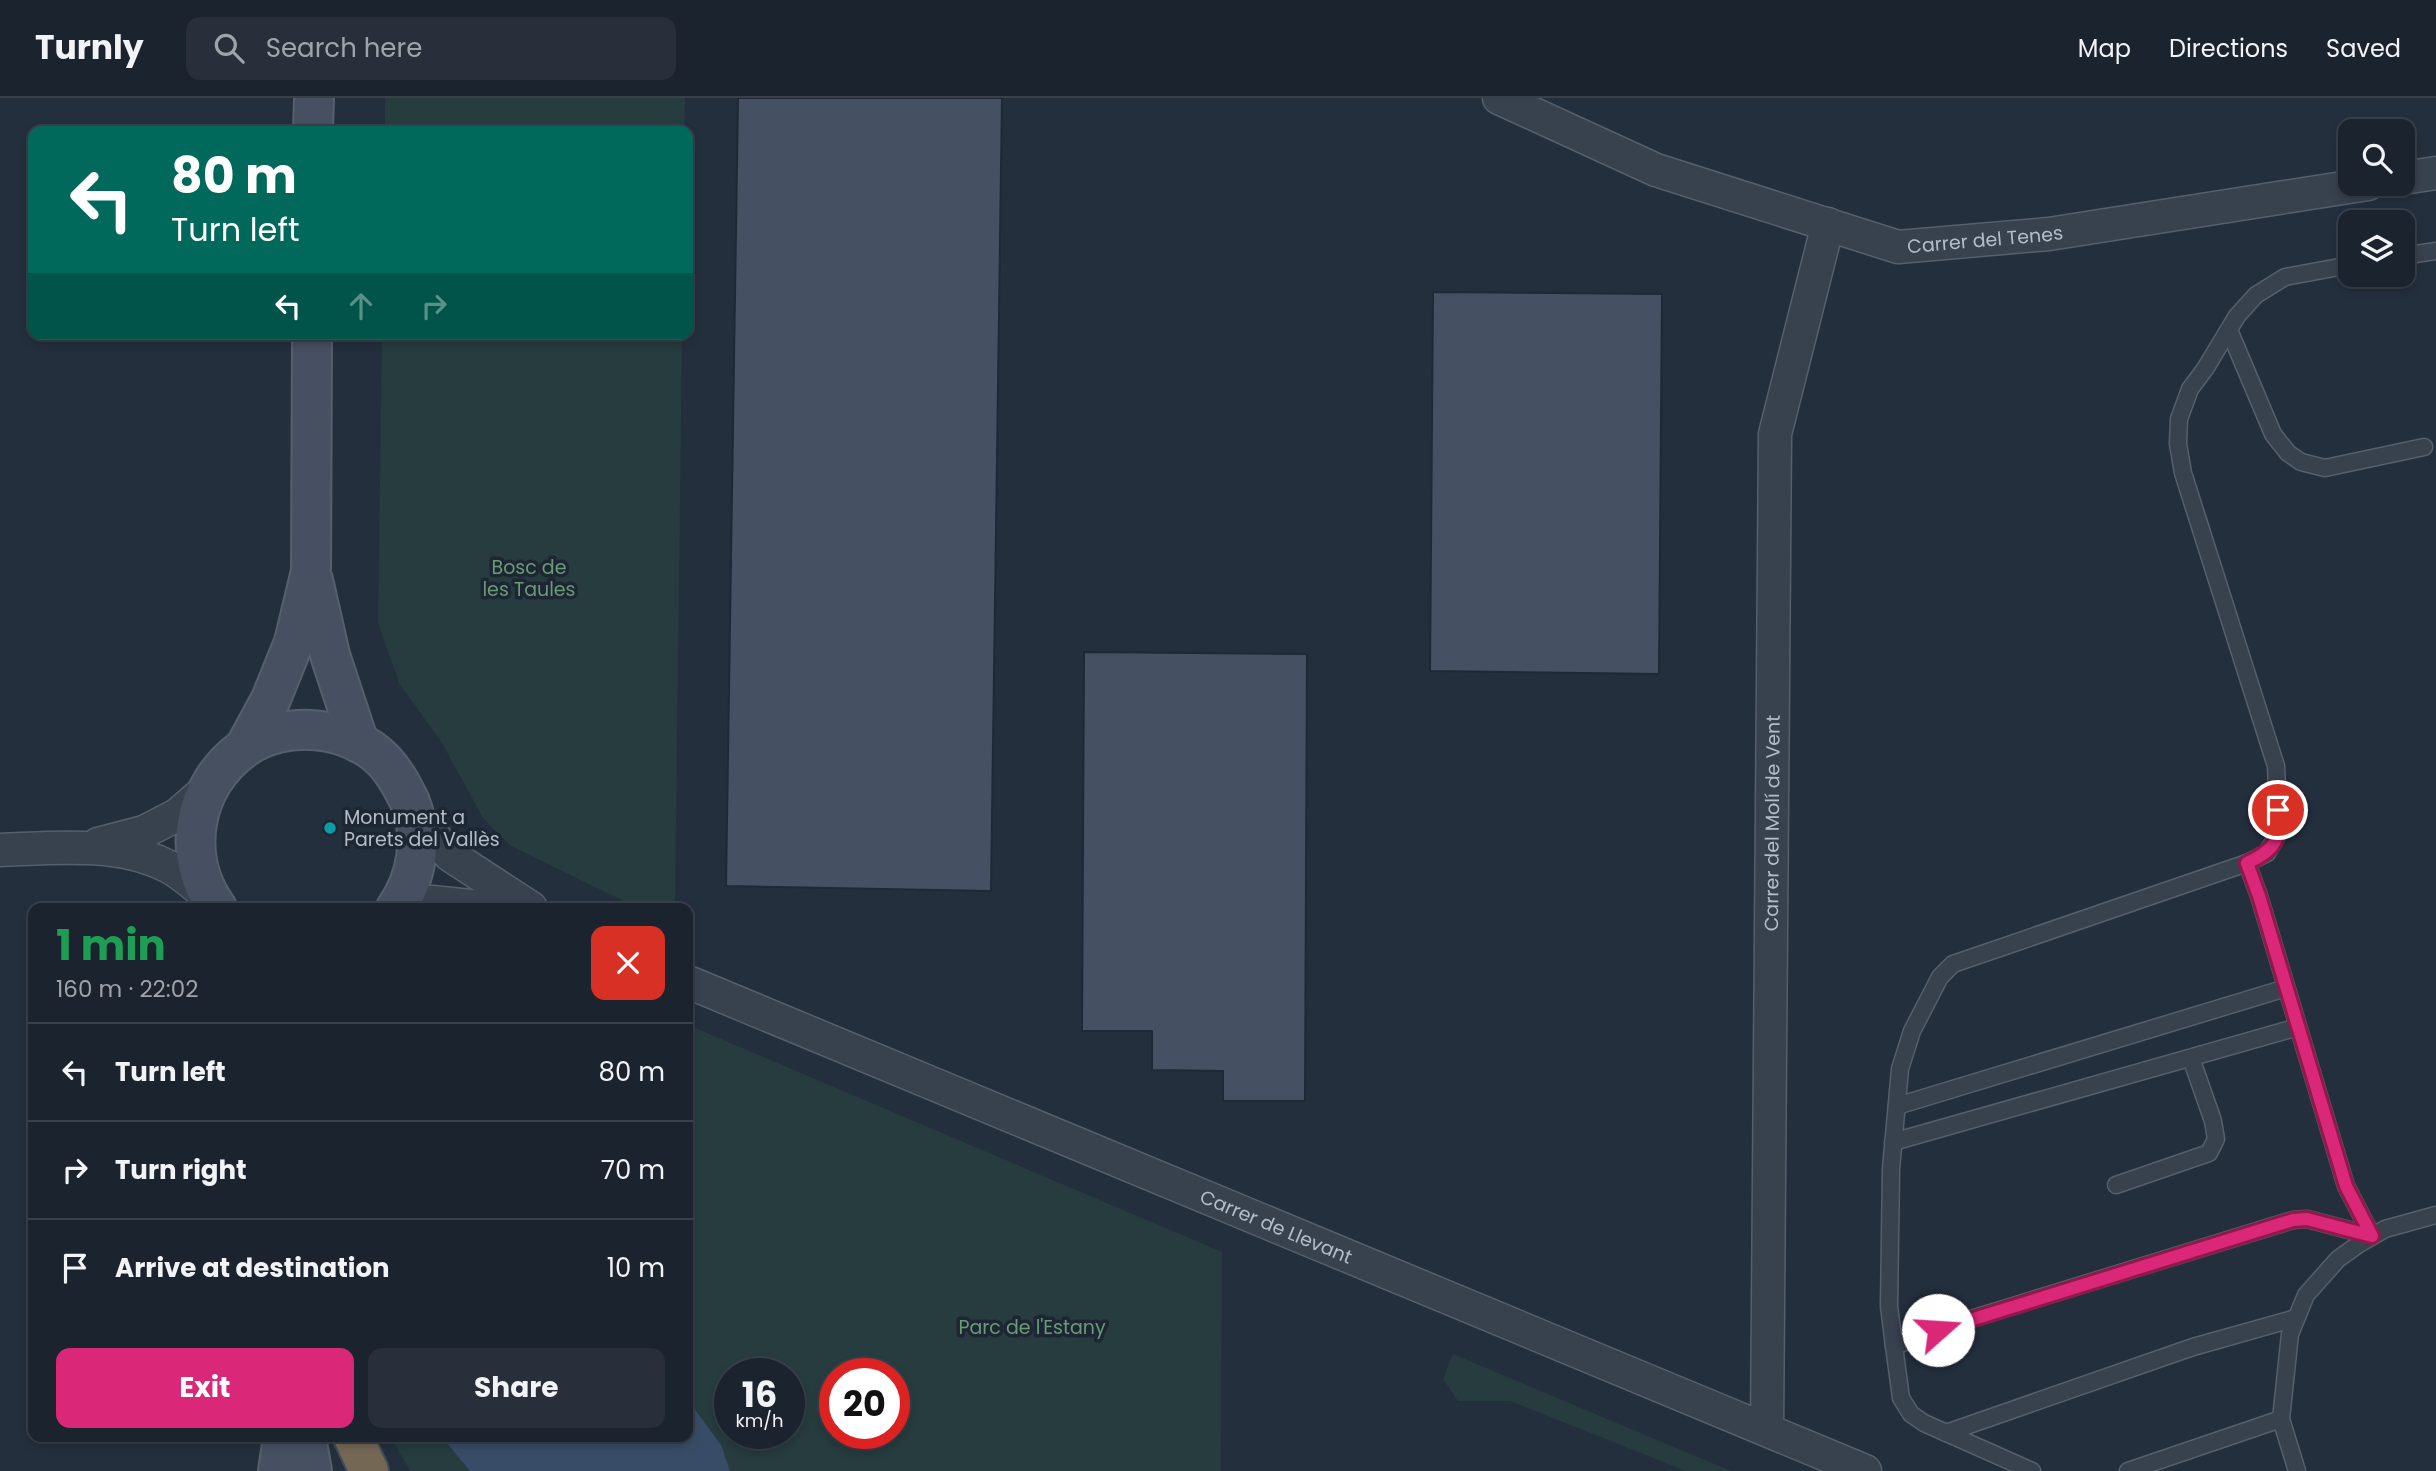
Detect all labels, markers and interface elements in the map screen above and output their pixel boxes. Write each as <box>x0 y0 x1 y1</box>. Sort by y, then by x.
search box <box>186 17 676 80</box>
text: Turnly <box>35 24 144 71</box>
icon: search <box>210 29 248 67</box>
text: Search here <box>266 30 422 66</box>
text: Map <box>2078 32 2131 65</box>
text: Directions <box>2169 32 2288 65</box>
text: Saved <box>2326 32 2401 65</box>
map controls <box>2338 119 2415 287</box>
button: search <box>2338 119 2415 196</box>
text: 80 m <box>171 142 297 210</box>
icon: left <box>56 154 147 245</box>
text: Turn left <box>171 207 300 252</box>
button: layers <box>2338 210 2415 287</box>
street label: Carrer del Tenes <box>1906 219 2065 260</box>
icon: left <box>269 287 307 325</box>
icon: ahead <box>342 287 380 325</box>
icon: right <box>415 287 453 325</box>
park label: Bosc de les Taules <box>482 554 576 603</box>
street label: Carrer del Molí de Vent <box>1758 715 1787 931</box>
pin <box>2248 780 2308 840</box>
icon: arrive <box>2259 791 2297 829</box>
place label: Monument a Parets del Vallès <box>344 804 500 853</box>
marker: Monument a Parets del Vallès <box>322 820 338 836</box>
text: 1 min <box>56 916 166 975</box>
button: close <box>591 926 665 1000</box>
text: 160 m · 22:02 <box>56 973 198 1005</box>
icon: left <box>56 1053 94 1091</box>
text: Turn left <box>115 1054 226 1090</box>
text: 80 m <box>599 1054 665 1090</box>
icon: right <box>56 1151 94 1189</box>
text: Turn right <box>115 1152 247 1188</box>
text: 70 m <box>601 1152 665 1188</box>
street label: Carrer de Llevant <box>1196 1183 1356 1271</box>
icon: arrive <box>56 1249 94 1287</box>
text: Arrive at destination <box>115 1250 390 1286</box>
text: 10 m <box>607 1250 665 1286</box>
position arrow <box>1901 1293 1975 1367</box>
park label: Parc de l'Estany <box>958 1314 1106 1341</box>
button: Exit <box>56 1348 354 1428</box>
button: Share <box>368 1348 665 1428</box>
speed limit sign: 20 <box>819 1358 910 1449</box>
text: 16 <box>742 1370 777 1419</box>
text: km/h <box>736 1408 783 1433</box>

